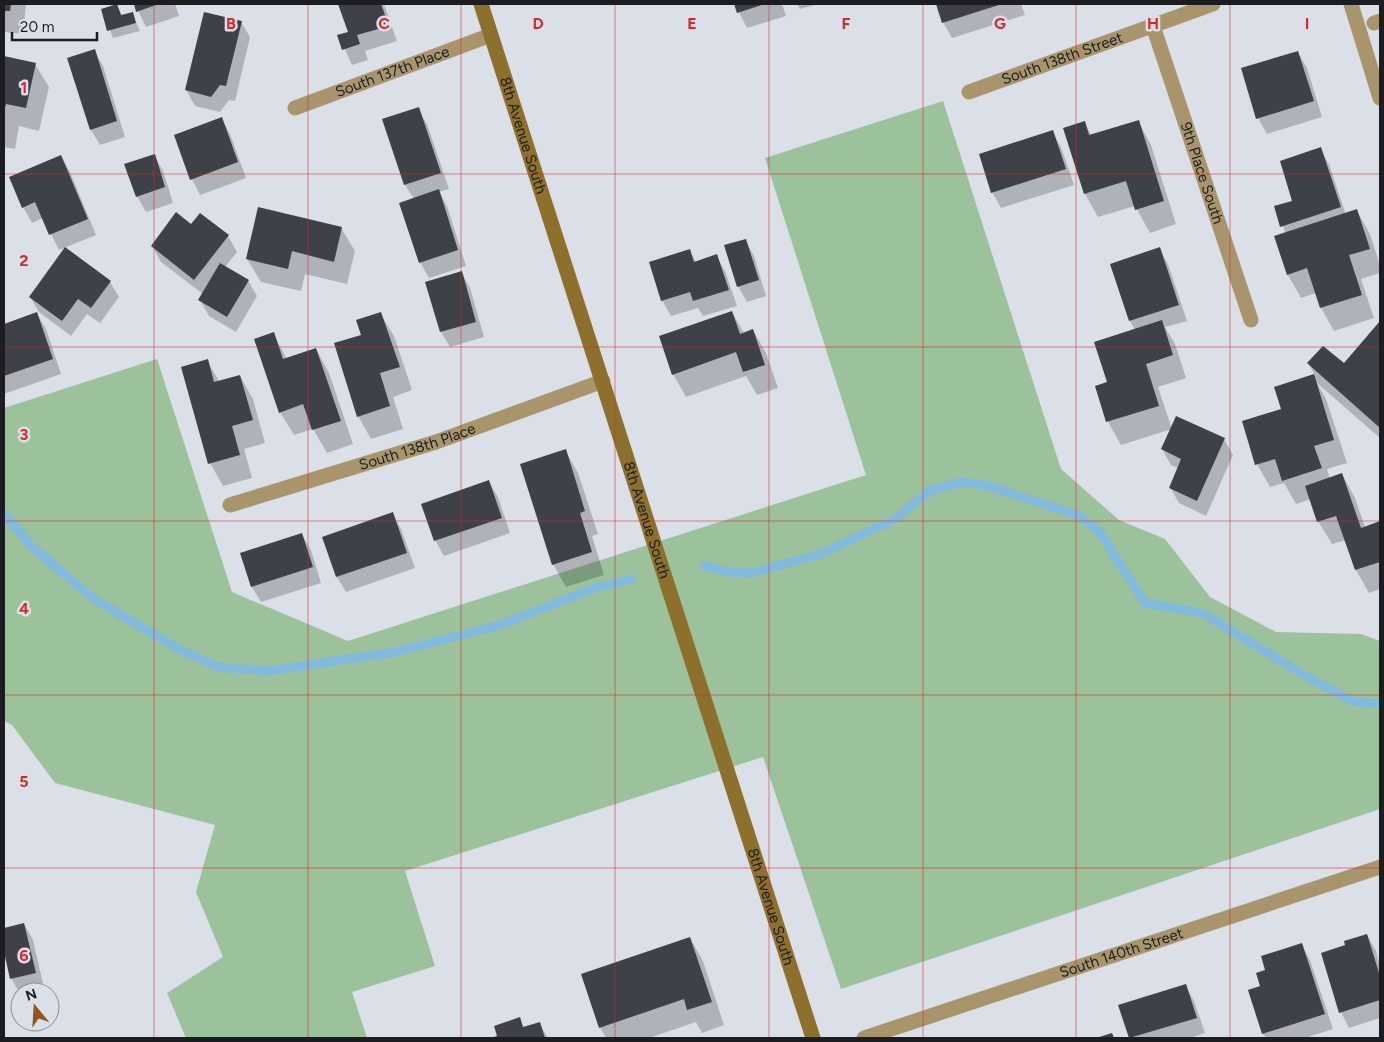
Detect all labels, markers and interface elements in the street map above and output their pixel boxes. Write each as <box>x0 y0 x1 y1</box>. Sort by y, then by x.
scale bar <box>12 10 98 42</box>
text: B <box>226 14 236 33</box>
text: C <box>378 14 390 33</box>
text: D <box>532 14 544 33</box>
text: E <box>687 14 697 33</box>
text: F <box>842 14 851 33</box>
text: G <box>994 14 1006 33</box>
text: H <box>1147 14 1159 33</box>
text: I <box>1305 14 1309 33</box>
text: 20 m <box>20 18 54 36</box>
street label: South 138th Street <box>999 28 1125 89</box>
street label: South 137th Place <box>333 42 452 101</box>
street label: 8th Avenue South <box>496 75 550 196</box>
text: 1 <box>21 78 27 97</box>
street label: 9th Place South <box>1177 120 1227 226</box>
text: 2 <box>19 251 29 270</box>
street label: South 138th Place <box>357 419 478 474</box>
text: 3 <box>20 425 29 444</box>
street label: 8th Avenue South <box>620 459 674 581</box>
text: 4 <box>19 599 29 618</box>
text: 5 <box>19 772 29 791</box>
street label: 8th Avenue South <box>744 846 798 967</box>
street label: South 140th Street <box>1057 924 1186 982</box>
text: 6 <box>19 946 29 965</box>
north arrow <box>10 982 60 1032</box>
text: N <box>23 985 39 1005</box>

